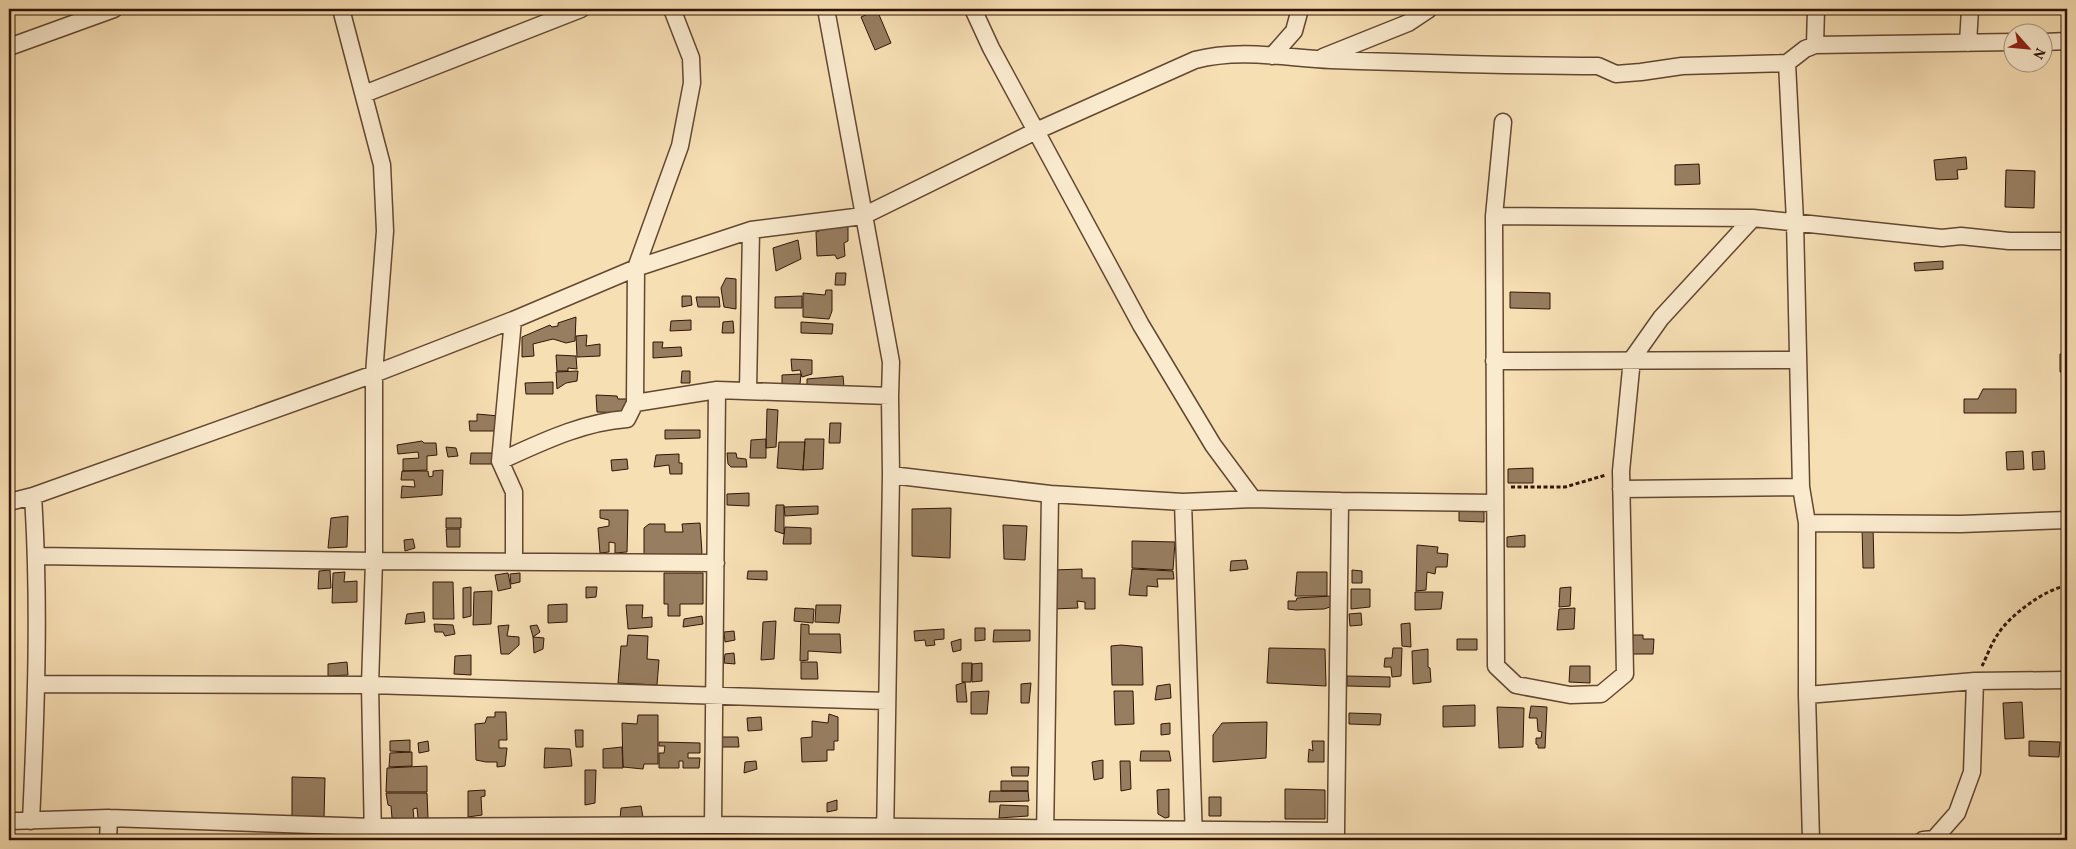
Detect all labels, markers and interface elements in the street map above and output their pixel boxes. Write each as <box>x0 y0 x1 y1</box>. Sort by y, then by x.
north arrow <box>2004 22 2054 72</box>
text: N <box>2027 44 2049 62</box>

